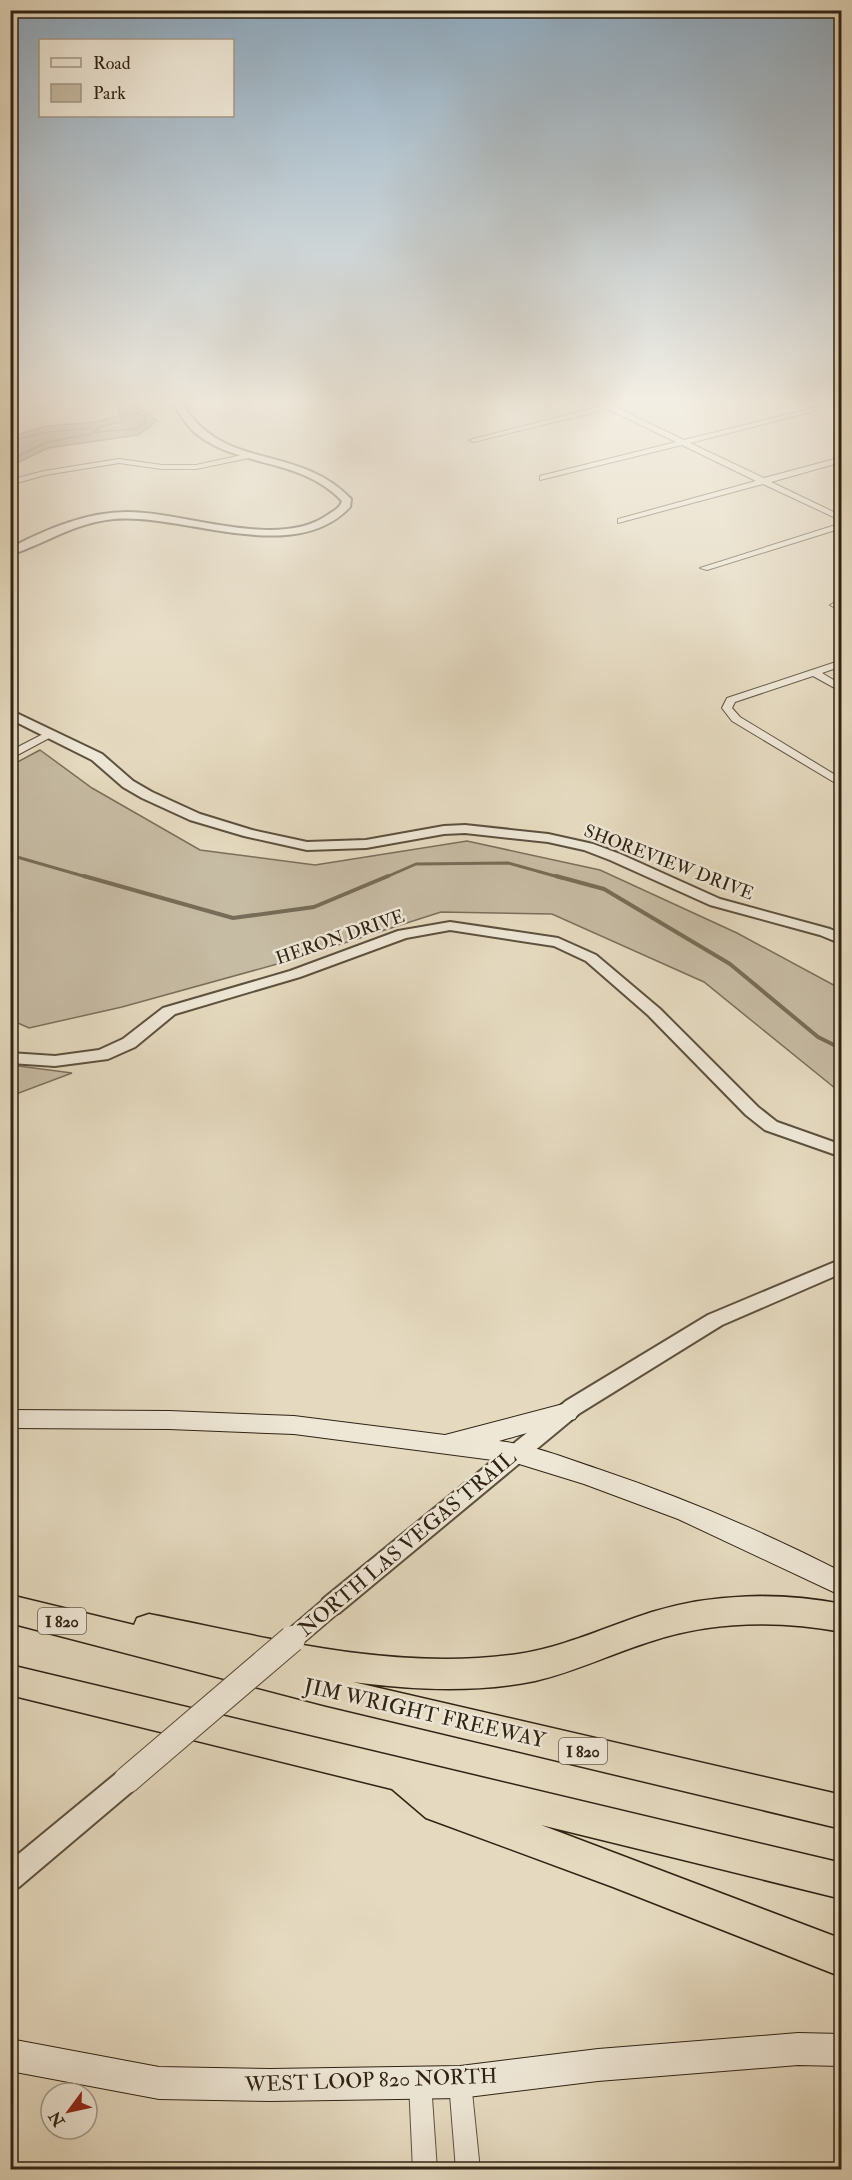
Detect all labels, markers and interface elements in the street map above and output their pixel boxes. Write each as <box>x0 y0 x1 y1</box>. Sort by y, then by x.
legend <box>39 39 234 117</box>
text: Road <box>93 52 131 75</box>
text: Park <box>93 82 126 105</box>
street label: SHOREVIEW DRIVE <box>581 819 757 905</box>
street label: HERON DRIVE <box>273 905 408 970</box>
street label: NORTH LAS VEGAS TRAIL <box>293 1444 522 1643</box>
road number: I 820 <box>38 1608 86 1634</box>
street label: JIM WRIGHT FREEWAY <box>301 1672 549 1755</box>
road number: I 820 <box>559 1738 607 1764</box>
street label: WEST LOOP 820 NORTH <box>243 2063 498 2098</box>
north arrow <box>39 2081 99 2141</box>
text: N <box>45 2107 70 2131</box>

